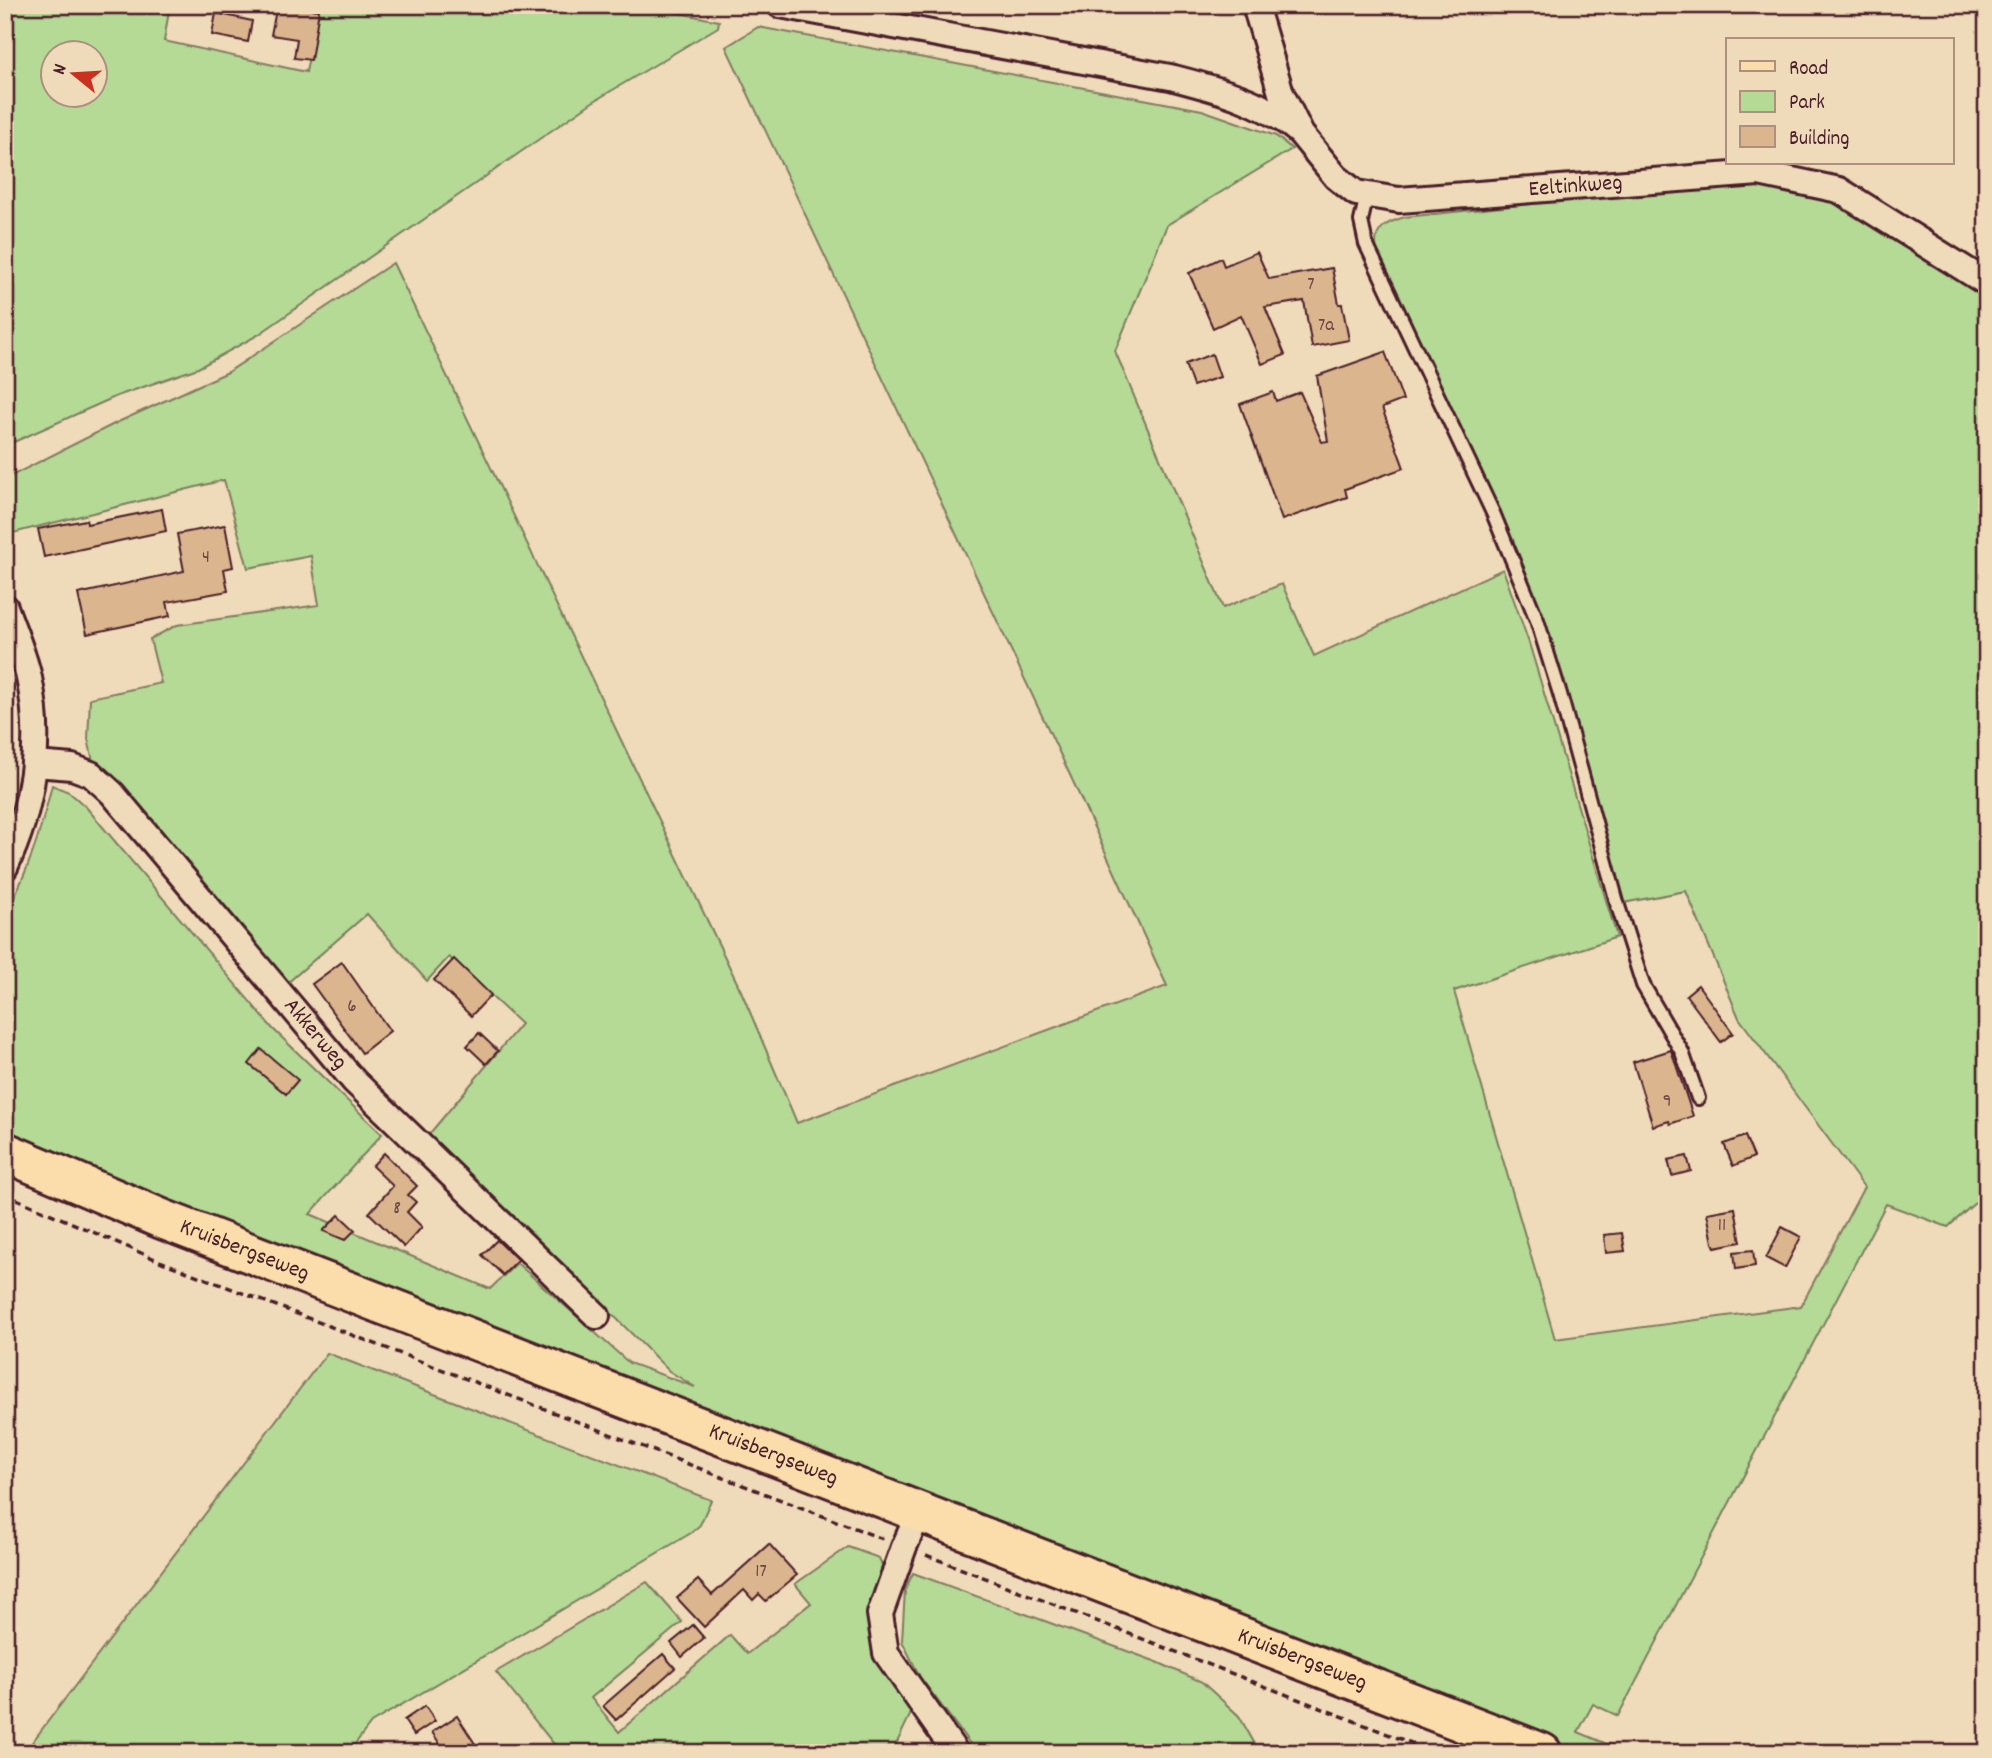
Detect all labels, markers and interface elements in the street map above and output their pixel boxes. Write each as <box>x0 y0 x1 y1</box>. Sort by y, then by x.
north arrow <box>38 38 108 108</box>
legend <box>1726 38 1954 164</box>
text: Road <box>1789 55 1828 85</box>
text: N <box>47 61 75 78</box>
text: Park <box>1789 89 1825 119</box>
text: Building <box>1789 125 1849 155</box>
street label: Eeltinkweg <box>1527 167 1624 207</box>
house number: 7 <box>1307 272 1315 299</box>
house number: 7a <box>1318 313 1335 340</box>
house number: 4 <box>202 545 210 572</box>
street label: Akkerweg <box>275 991 355 1078</box>
house number: 6 <box>347 994 357 1021</box>
house number: 9 <box>1663 1089 1671 1116</box>
house number: 8 <box>393 1196 401 1223</box>
street label: Kruisbergseweg <box>175 1211 314 1291</box>
house number: 11 <box>1718 1213 1726 1240</box>
street label: Kruisbergseweg <box>704 1415 843 1496</box>
house number: 17 <box>755 1559 767 1586</box>
street label: Kruisbergseweg <box>1232 1620 1372 1700</box>

